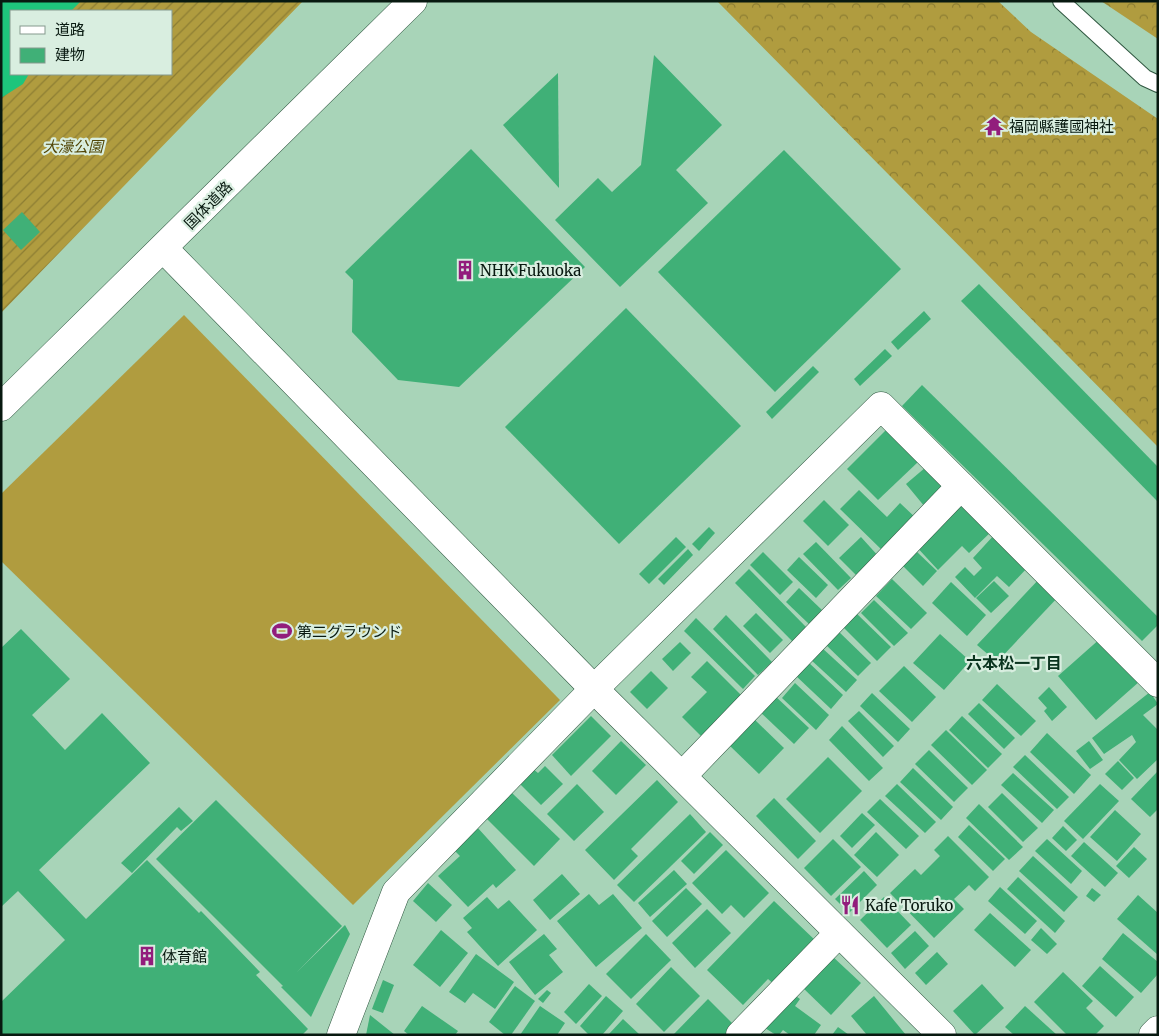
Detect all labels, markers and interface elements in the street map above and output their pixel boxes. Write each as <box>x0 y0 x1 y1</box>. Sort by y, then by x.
legend <box>10 10 172 75</box>
text: 道路 <box>55 20 85 39</box>
text: 建物 <box>55 45 85 64</box>
temple icon: 福岡縣護國神社 <box>983 115 1005 137</box>
place label: 福岡縣護國神社 <box>1009 117 1114 136</box>
park label: 大濠公園 <box>43 137 105 156</box>
street label: 国体道路 <box>180 177 236 233</box>
building icon: NHK Fukuoka <box>454 259 476 281</box>
place label: NHK Fukuoka <box>480 261 581 280</box>
sports icon: 第二グラウンド <box>271 620 293 642</box>
place label: 第二グラウンド <box>297 622 402 641</box>
district label: 六本松一丁目 <box>966 653 1062 673</box>
restaurant icon: Kafe Toruko <box>839 894 861 916</box>
place label: Kafe Toruko <box>865 896 953 915</box>
building icon: 体育館 <box>136 945 158 967</box>
place label: 体育館 <box>162 947 207 966</box>

